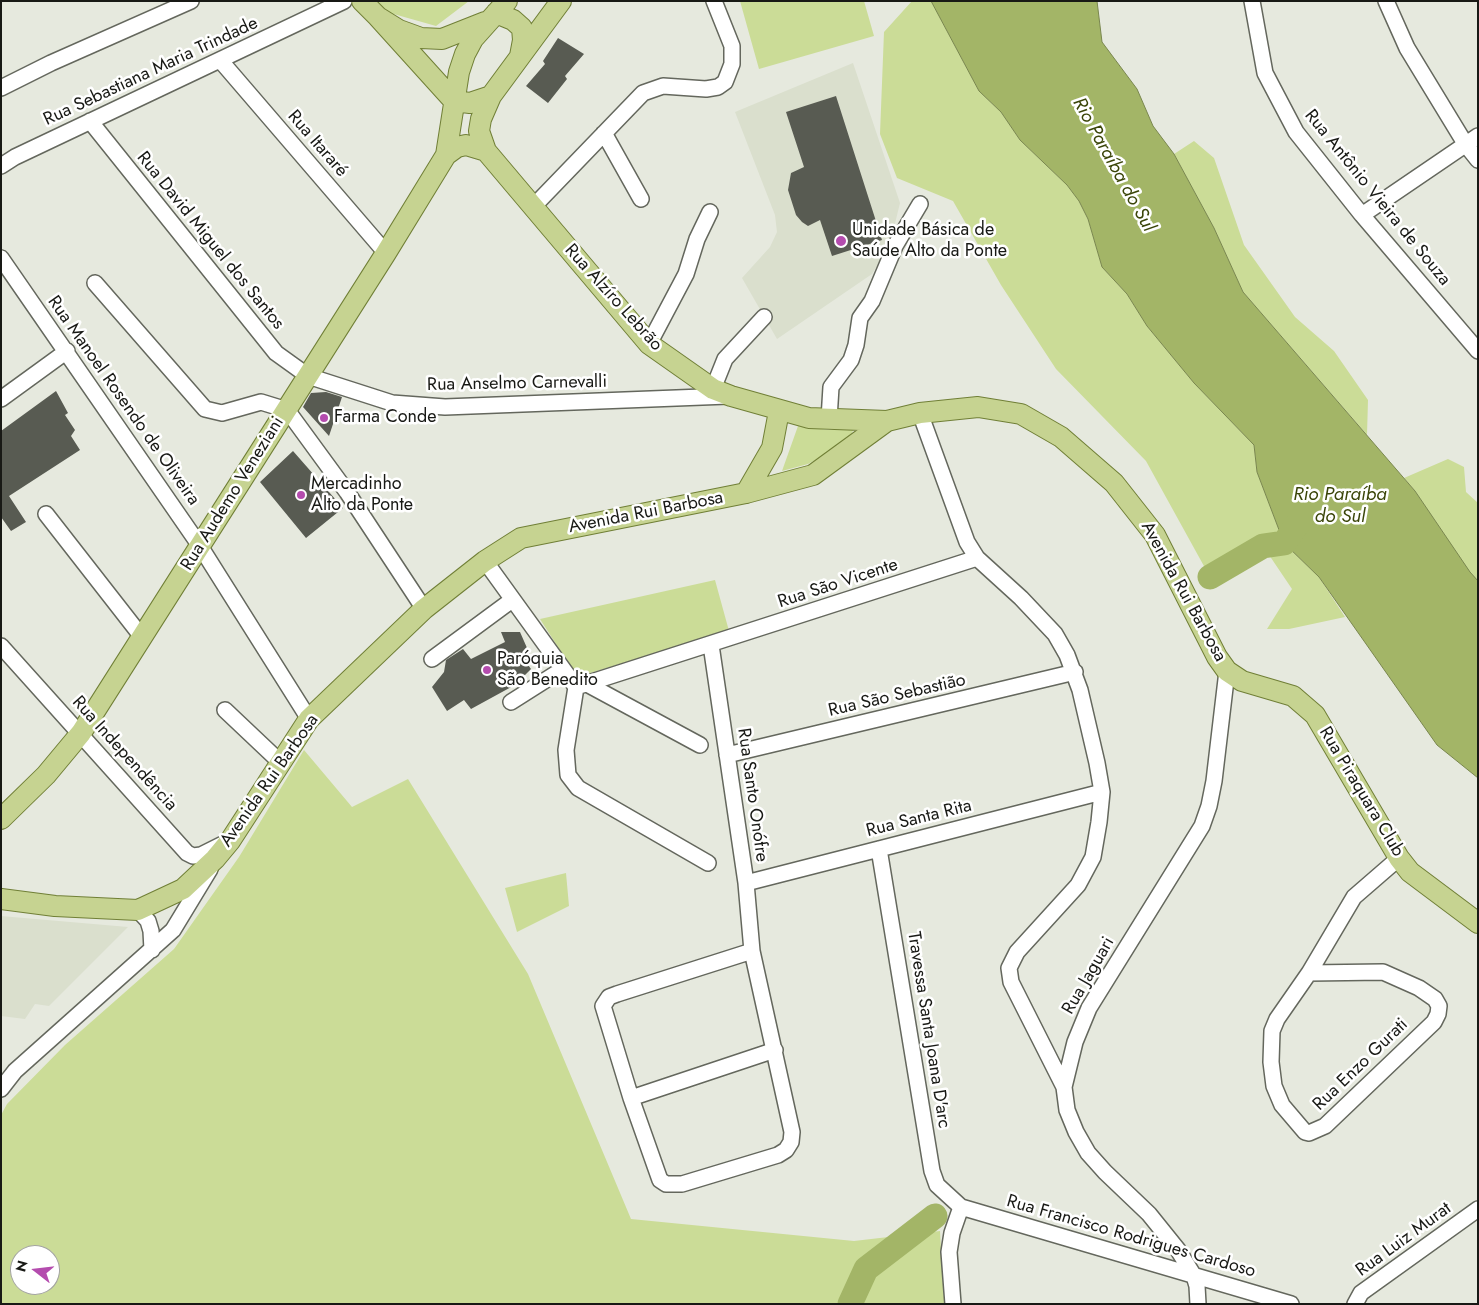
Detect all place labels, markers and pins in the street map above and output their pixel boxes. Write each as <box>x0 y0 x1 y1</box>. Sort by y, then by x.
place label: Unidade Básica de Saúde Alto da Ponte <box>852 220 1007 262</box>
marker: Unidade Básica de Saúde Alto da Ponte <box>834 234 848 248</box>
place label: Farma Conde <box>334 407 437 429</box>
marker: Farma Conde <box>318 412 330 424</box>
place label: Mercadinho Alto da Ponte <box>311 474 413 516</box>
marker: Mercadinho Alto da Ponte <box>295 489 307 501</box>
place label: Paróquia São Benedito <box>497 649 598 692</box>
marker: Paróquia São Benedito <box>481 664 493 676</box>

